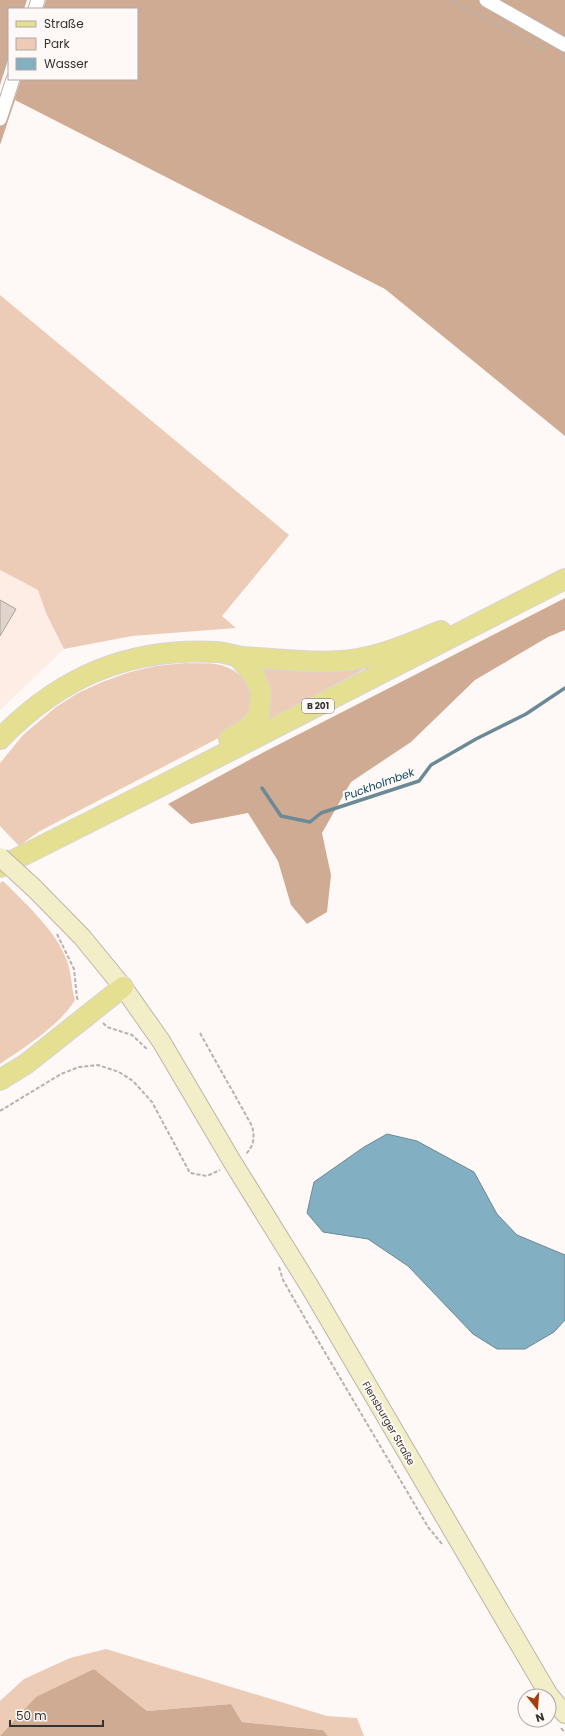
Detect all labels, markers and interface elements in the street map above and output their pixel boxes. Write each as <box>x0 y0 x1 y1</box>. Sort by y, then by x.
legend <box>8 8 138 80</box>
text: Straße <box>44 15 84 32</box>
text: Park <box>44 35 71 52</box>
text: Wasser <box>44 55 89 72</box>
road number: B 201 <box>302 699 334 713</box>
water label: Puckholmbek <box>342 763 418 804</box>
street label: Flensburger Straße <box>358 1379 419 1468</box>
north arrow <box>517 1688 557 1728</box>
scale bar <box>10 1702 103 1728</box>
text: 50 m <box>16 1707 47 1724</box>
text: N <box>534 1709 546 1726</box>

